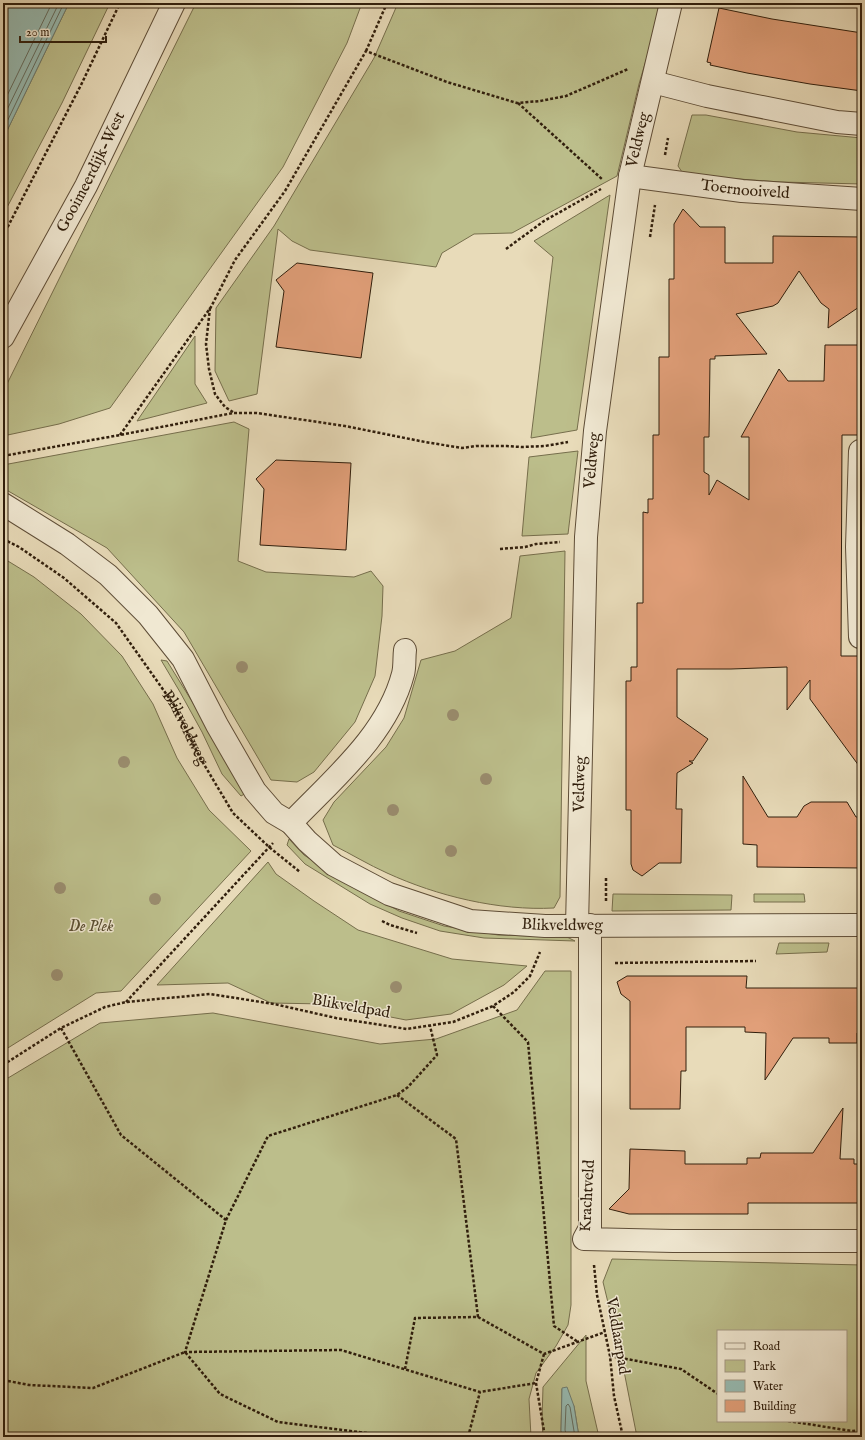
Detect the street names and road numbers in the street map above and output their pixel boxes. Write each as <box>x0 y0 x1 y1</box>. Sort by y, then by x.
street label: Gooimeerdijk-West <box>52 108 130 236</box>
street label: Veldweg <box>622 110 655 171</box>
street label: Toernooiveld <box>699 176 791 204</box>
street label: Veldweg <box>580 431 605 490</box>
street label: Blikveldweg <box>157 687 212 769</box>
street label: Veldweg <box>570 755 591 813</box>
street label: Blikveldweg <box>521 914 603 936</box>
street label: Blikveldpad <box>310 990 392 1024</box>
street label: Krachtveld <box>576 1159 600 1233</box>
street label: Veldlaarpad <box>600 1295 634 1377</box>

